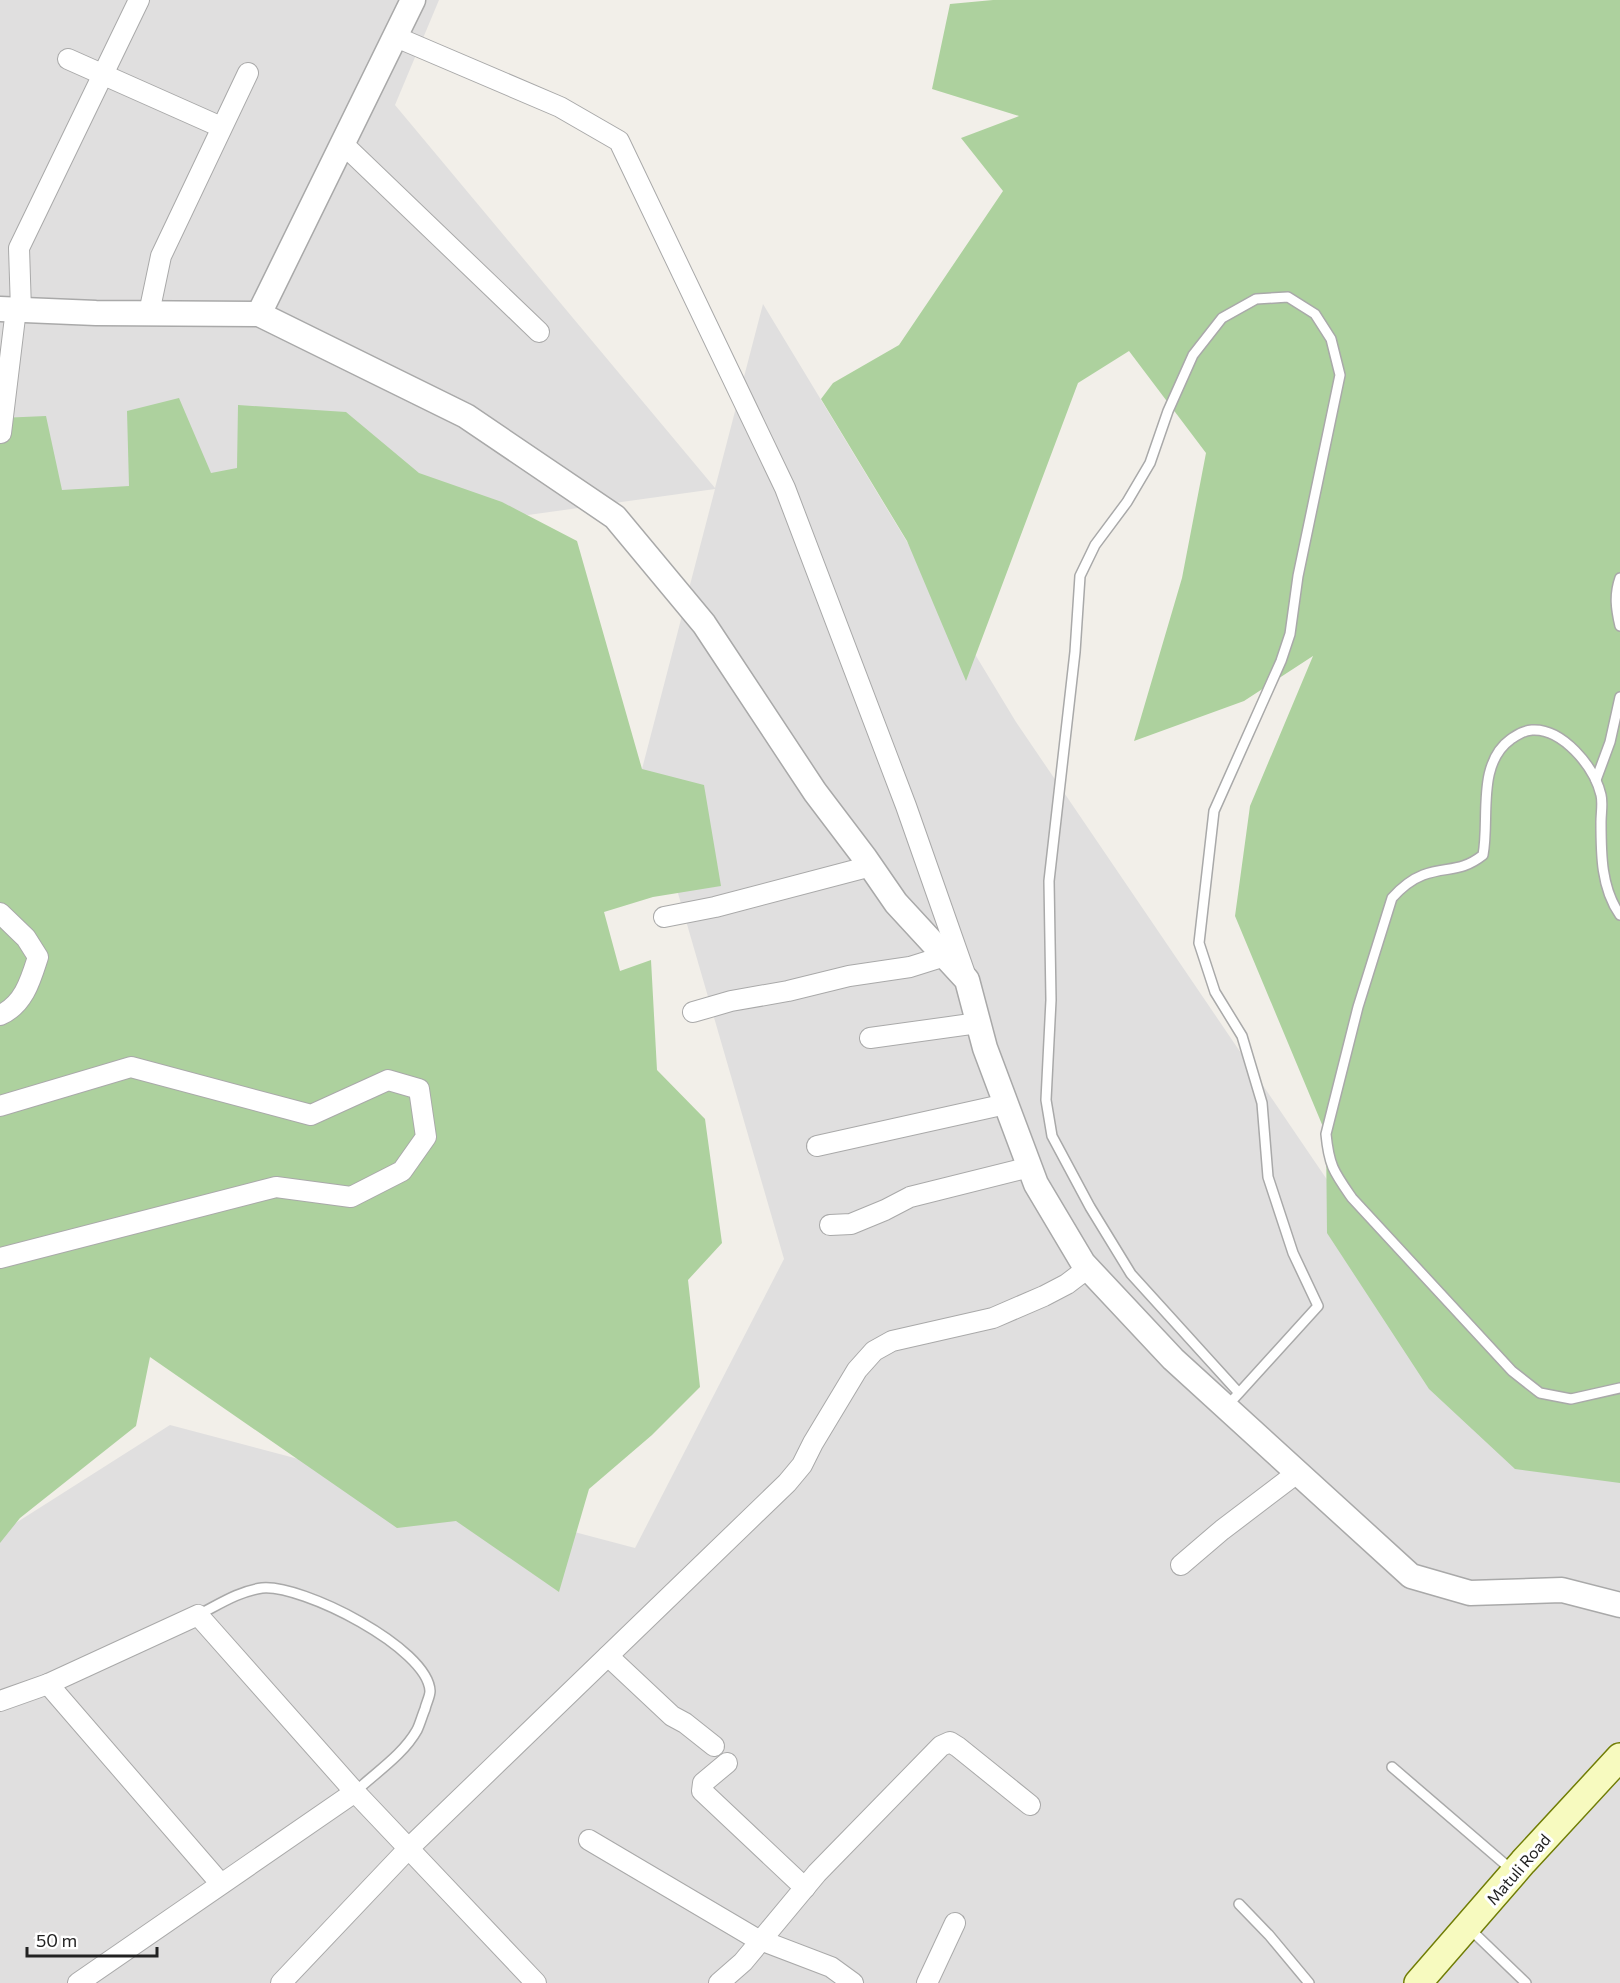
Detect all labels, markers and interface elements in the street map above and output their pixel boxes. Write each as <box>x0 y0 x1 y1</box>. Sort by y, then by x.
street label: Matuli Road <box>1482 1830 1554 1908</box>
scale bar <box>27 1920 158 1958</box>
text: 50 m <box>36 1929 77 1951</box>

